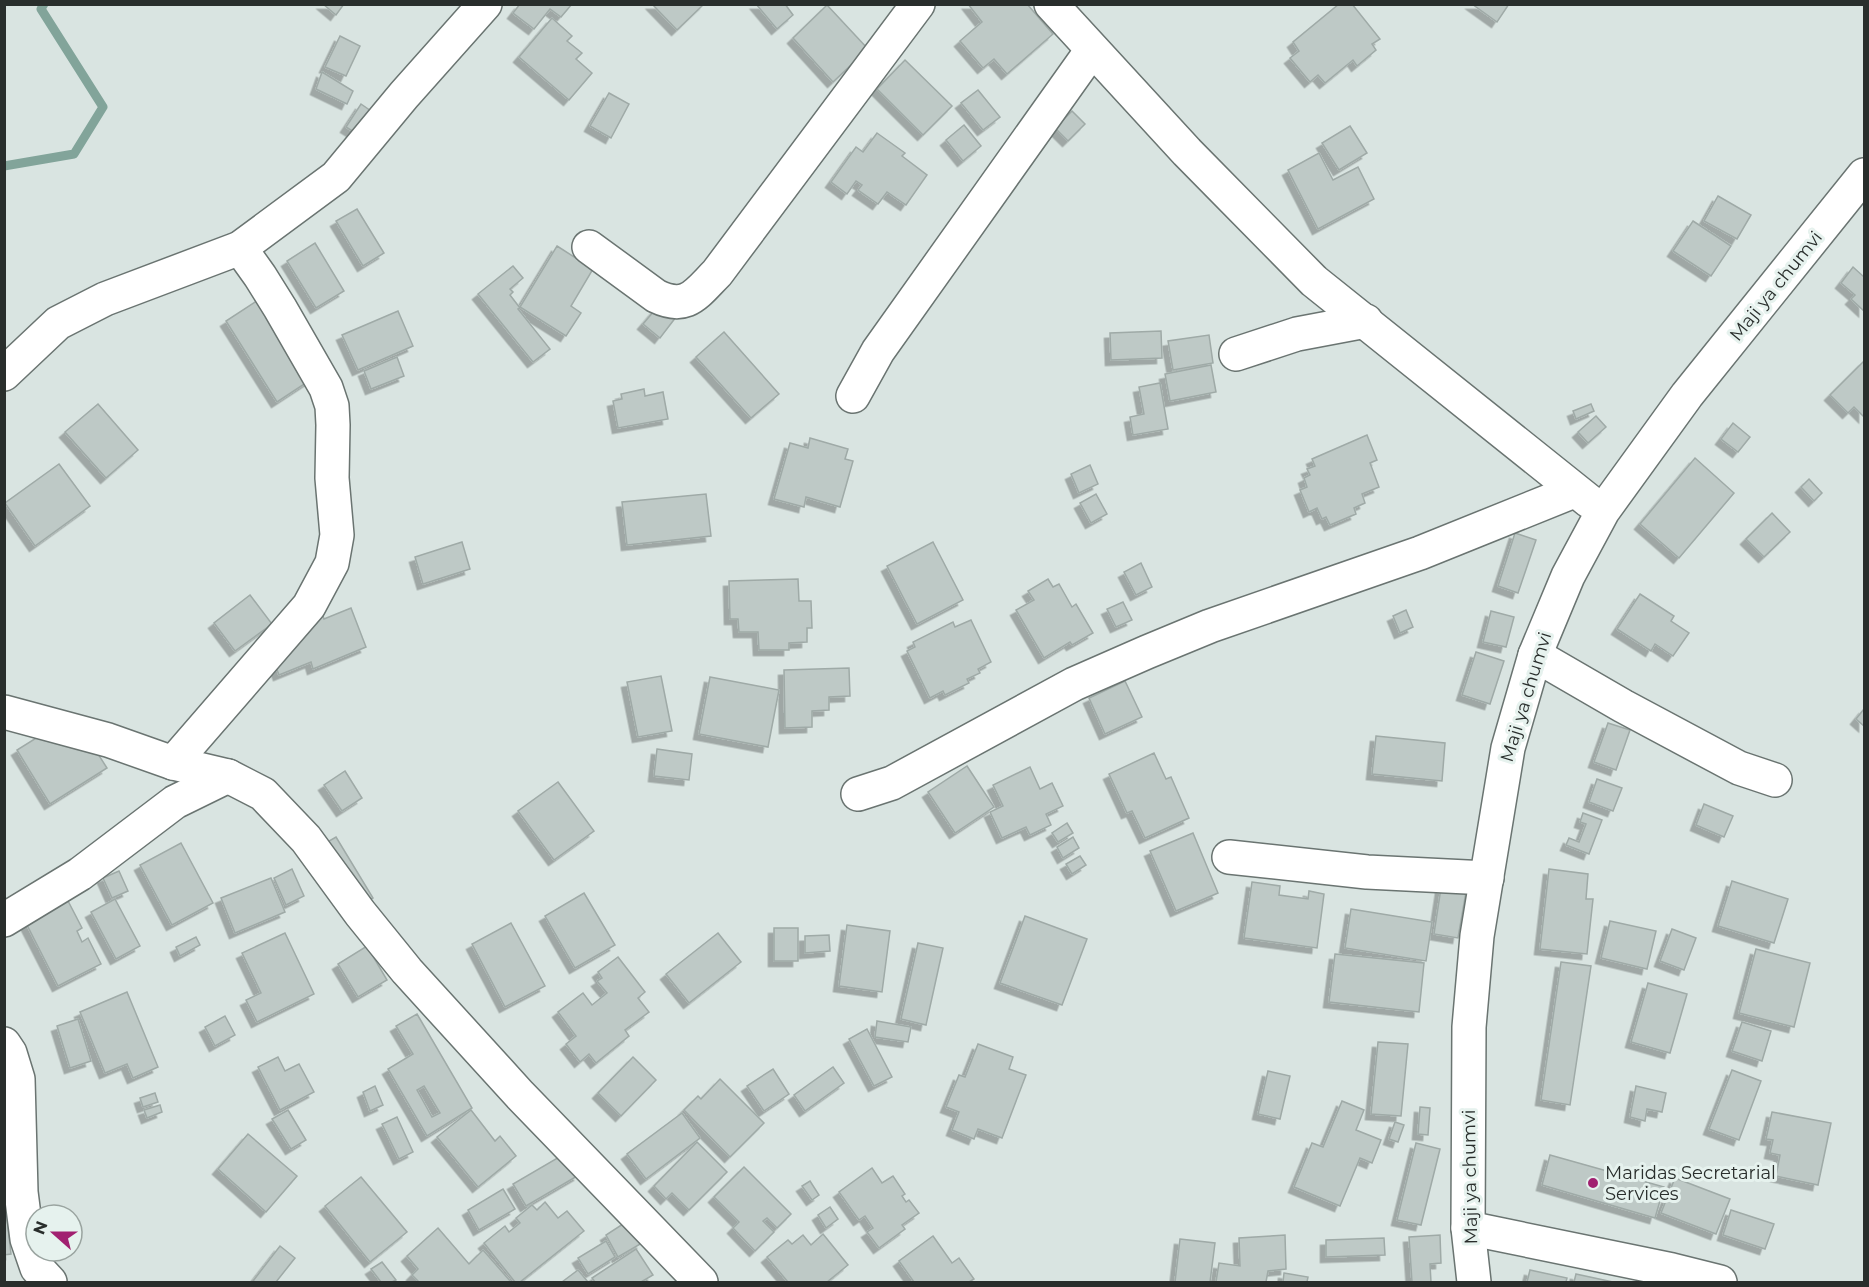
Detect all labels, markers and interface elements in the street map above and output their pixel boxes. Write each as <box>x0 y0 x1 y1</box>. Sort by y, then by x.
street label: Maji ya chumvi <box>1725 227 1827 345</box>
street label: Maji ya chumvi <box>1496 629 1556 765</box>
street label: Maji ya chumvi <box>1458 1109 1482 1245</box>
place label: Maridas Secretarial Services <box>1605 1162 1776 1205</box>
marker: Maridas Secretarial Services <box>1586 1176 1600 1190</box>
north arrow <box>24 1203 84 1263</box>
text: N <box>29 1218 52 1237</box>

